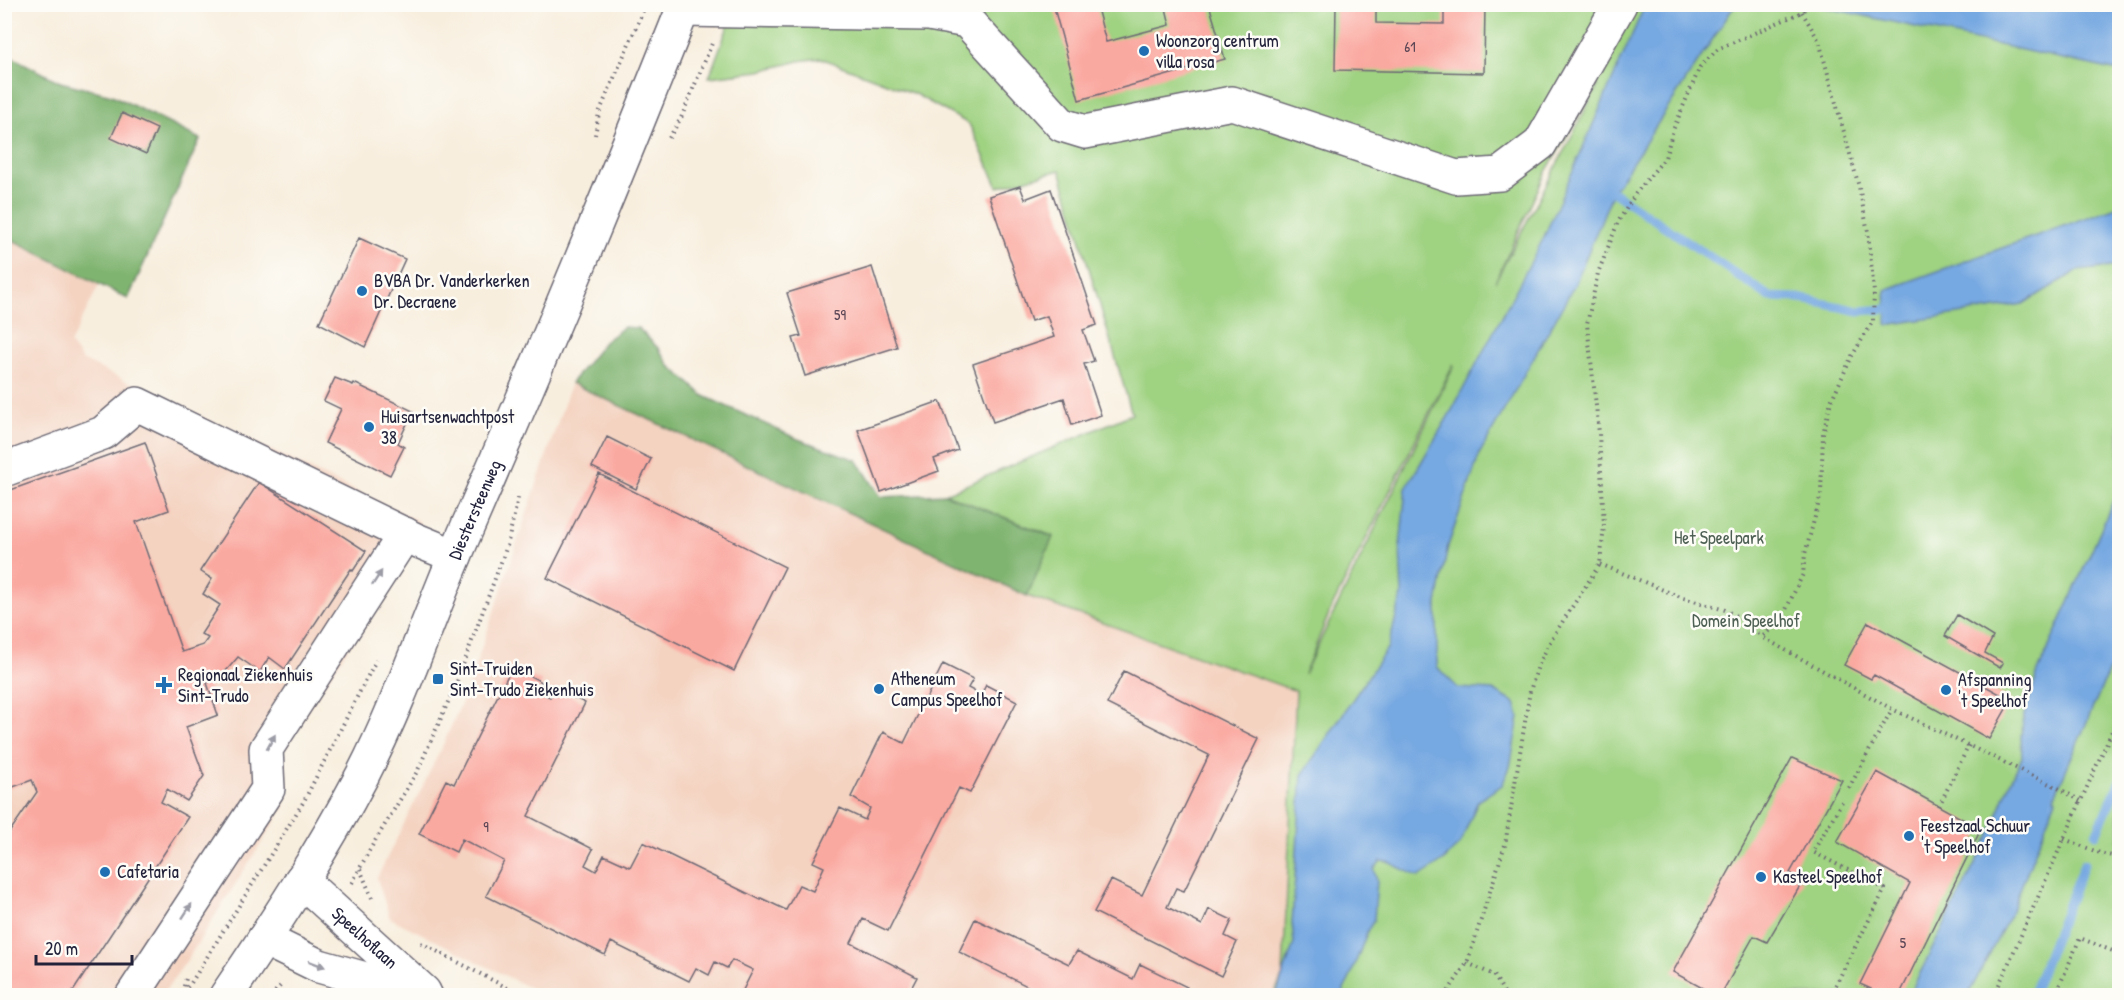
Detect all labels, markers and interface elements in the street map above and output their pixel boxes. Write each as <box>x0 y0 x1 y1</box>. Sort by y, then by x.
place label: Woonzorg centrum villa rosa <box>1156 28 1279 74</box>
house number: 61 <box>1404 36 1416 57</box>
marker: Woonzorg centrum villa rosa <box>1137 44 1151 58</box>
place label: BVBA Dr. Vanderkerken Dr. Decraene <box>374 268 530 314</box>
marker: BVBA Dr. Vanderkerken Dr. Decraene <box>355 284 369 298</box>
house number: 59 <box>834 304 846 325</box>
place label: Huisartsenwachtpost 38 <box>381 404 515 450</box>
marker: Huisartsenwachtpost 38 <box>362 420 376 434</box>
street label: Diestersteenweg <box>442 456 507 563</box>
park label: Het Speelpark <box>1674 525 1765 550</box>
one-way arrow <box>371 570 382 586</box>
park label: Domein Speelhof <box>1692 608 1800 633</box>
place label: Sint-Truiden Sint-Trudo Ziekenhuis <box>450 656 594 702</box>
place label: Regionaal Ziekenhuis Sint-Trudo <box>178 662 313 708</box>
place label: Atheneum Campus Speelhof <box>891 666 1003 712</box>
place label: Afspanning 't Speelhof <box>1958 667 2031 713</box>
marker: Sint-Truiden Sint-Trudo Ziekenhuis <box>431 672 445 686</box>
marker: Regionaal Ziekenhuis Sint-Trudo <box>155 676 173 694</box>
marker: Atheneum Campus Speelhof <box>872 682 886 696</box>
marker: Afspanning 't Speelhof <box>1939 683 1953 697</box>
one-way arrow <box>266 733 276 750</box>
place label: Feestzaal Schuur 't Speelhof <box>1920 813 2030 859</box>
house number: 9 <box>483 816 489 837</box>
marker: Feestzaal Schuur 't Speelhof <box>1902 829 1916 843</box>
place label: Cafetaria <box>117 859 179 884</box>
place label: Kasteel Speelhof <box>1773 864 1883 889</box>
marker: Cafetaria <box>98 865 112 879</box>
marker: Kasteel Speelhof <box>1754 870 1768 884</box>
street label: Speelhoflaan <box>326 901 403 974</box>
one-way arrow <box>182 903 193 920</box>
scale bar <box>36 928 132 966</box>
house number: 5 <box>1900 932 1907 953</box>
text: 20 m <box>45 936 78 961</box>
one-way arrow <box>308 960 326 969</box>

